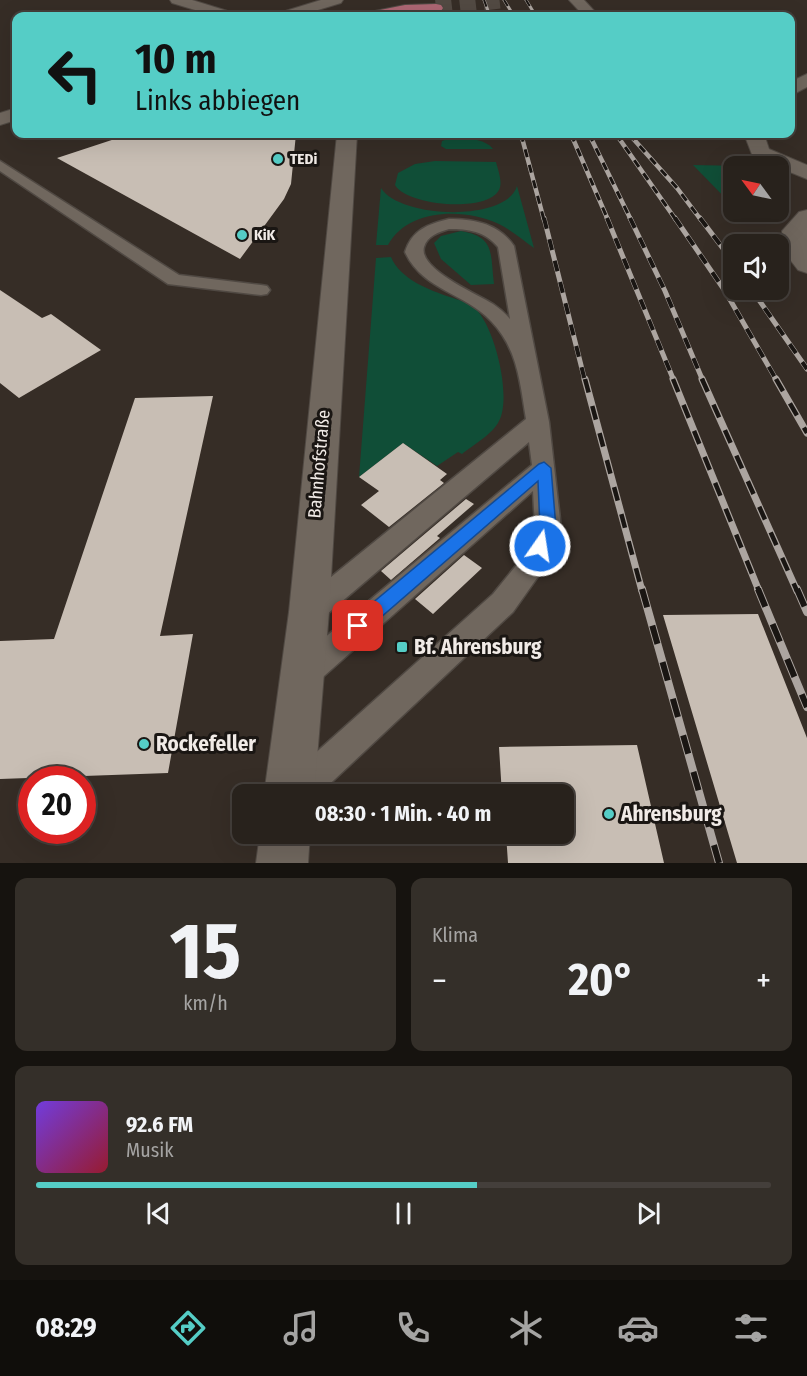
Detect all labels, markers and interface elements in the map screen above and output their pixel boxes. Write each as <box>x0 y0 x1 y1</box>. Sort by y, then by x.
text: 10 m <box>135 34 216 84</box>
icon: left <box>36 36 114 114</box>
text: Links abbiegen <box>135 85 300 117</box>
place label: TEDi <box>290 150 317 168</box>
marker: TEDi <box>271 152 285 166</box>
north arrow <box>723 156 789 222</box>
map controls <box>723 156 789 300</box>
place label: KiK <box>254 226 276 244</box>
marker: KiK <box>235 228 249 242</box>
button: sound <box>723 234 789 300</box>
street label: Bahnhofstraße <box>303 409 335 519</box>
position arrow <box>508 514 572 578</box>
pin <box>332 600 383 651</box>
icon: arrive <box>341 609 374 642</box>
place label: Bf. Ahrensburg <box>414 634 542 660</box>
marker: Bf. Ahrensburg <box>395 640 409 654</box>
place label: Rockefeller <box>156 731 256 757</box>
marker: Rockefeller <box>137 737 151 751</box>
speed limit sign: 20 <box>18 766 96 844</box>
text: 08:30 · 1 Min. · 40 m <box>315 800 491 827</box>
place label: Ahrensburg <box>620 801 722 827</box>
marker: Ahrensburg <box>602 807 616 821</box>
text: 15 <box>170 905 241 999</box>
text: Klima <box>432 923 478 947</box>
text: 20° <box>568 953 635 1007</box>
text: − <box>432 961 447 1001</box>
text: + <box>756 961 771 1001</box>
text: km/h <box>183 991 228 1015</box>
text: 92.6 FM <box>126 1111 193 1138</box>
text: Musik <box>126 1138 174 1162</box>
icon: previous <box>142 1197 175 1230</box>
icon: pause <box>387 1197 420 1230</box>
icon: next <box>632 1197 665 1230</box>
icon: directions <box>167 1307 209 1349</box>
icon: music <box>280 1307 322 1349</box>
icon: phone <box>392 1307 434 1349</box>
icon: climate <box>505 1307 547 1349</box>
icon: car <box>617 1307 659 1349</box>
icon: filters <box>730 1307 772 1349</box>
text: 08:29 <box>35 1312 97 1344</box>

